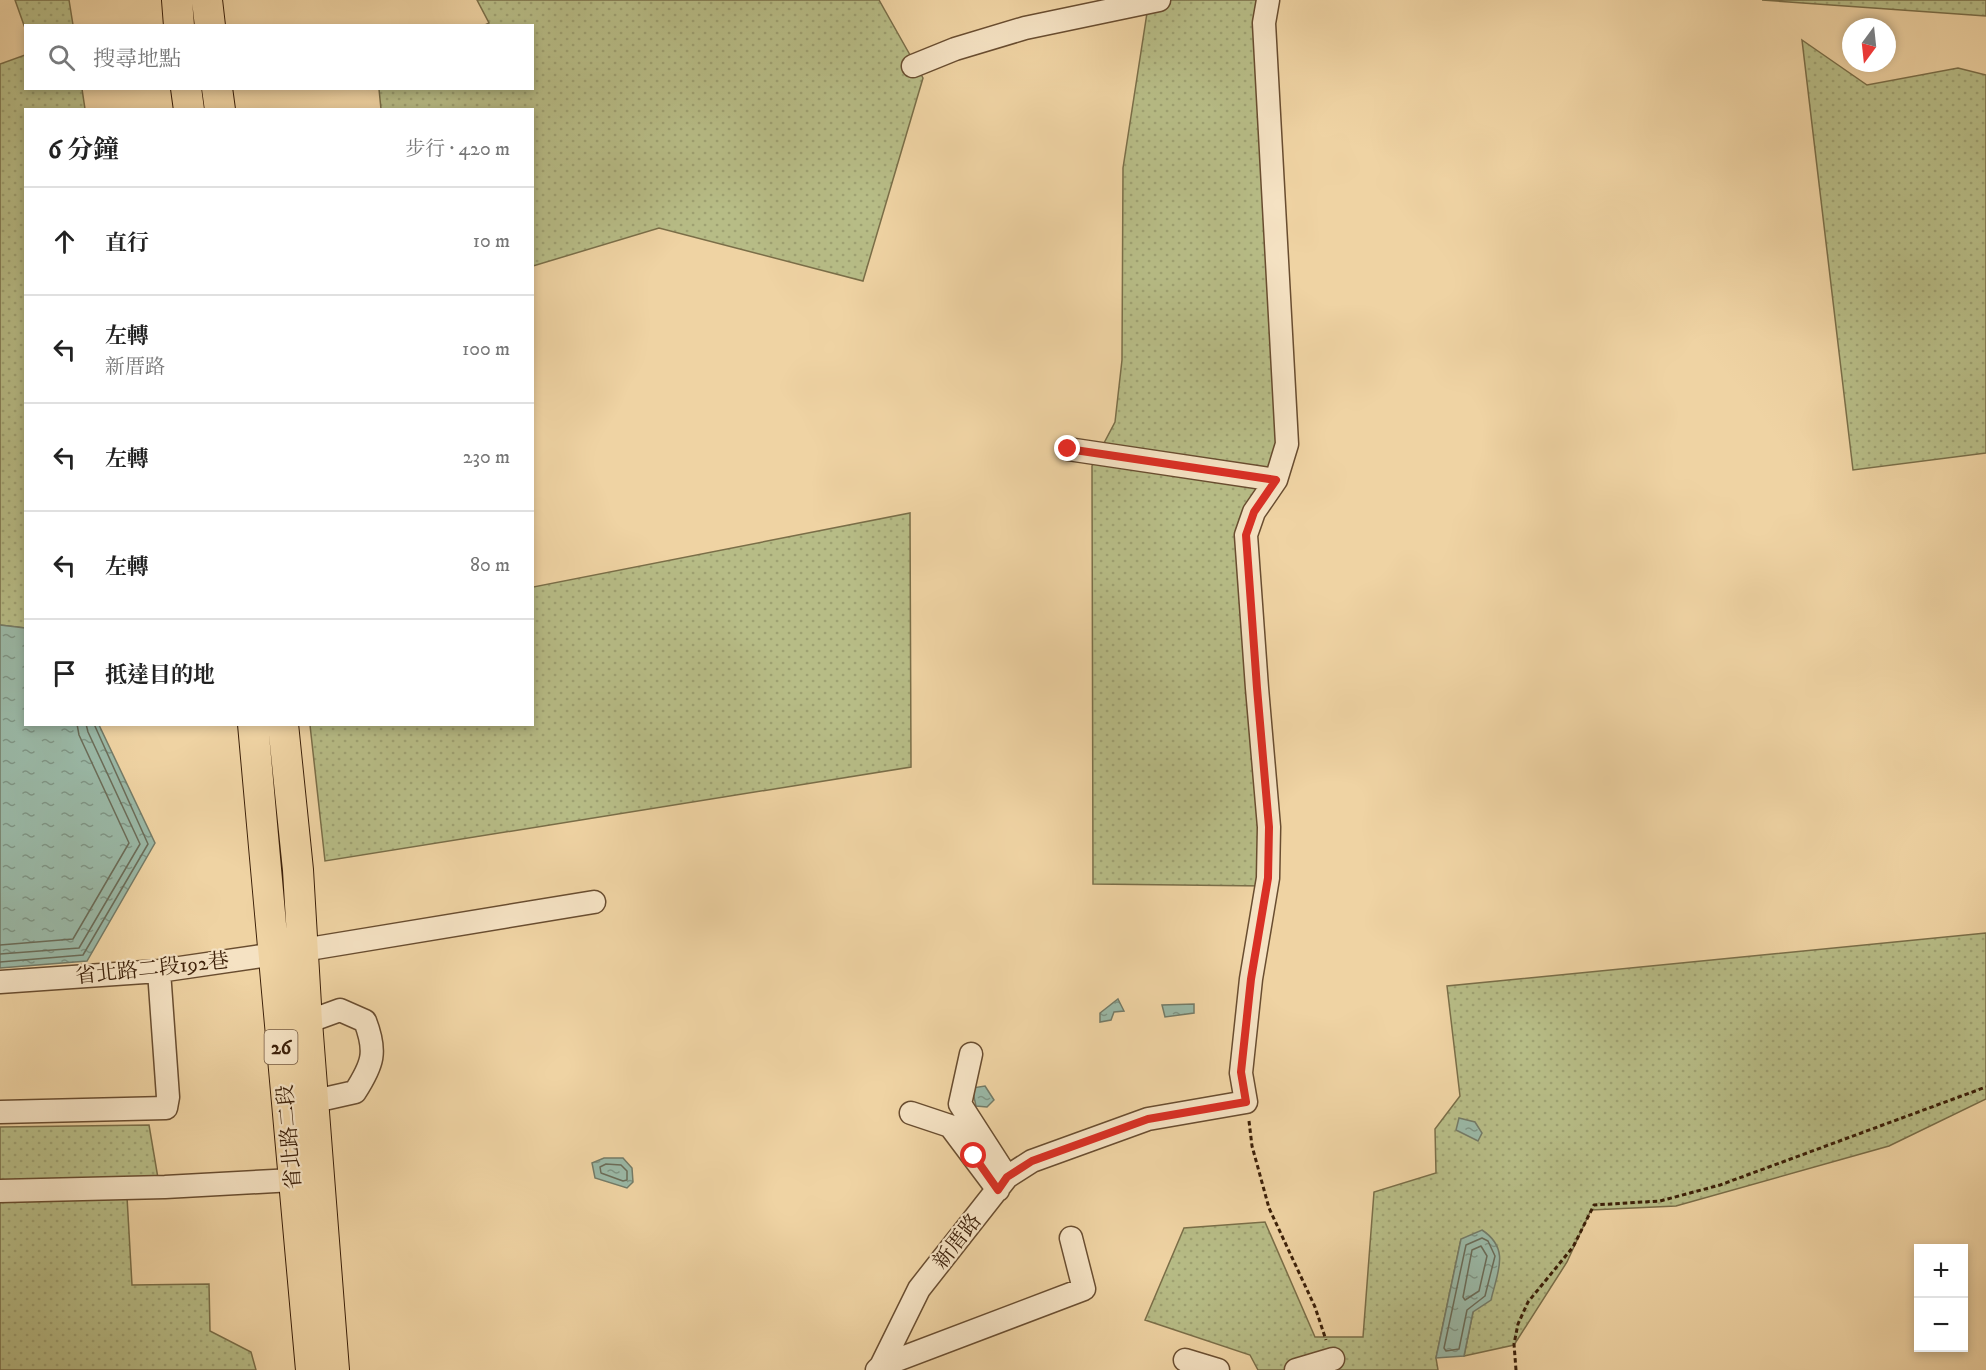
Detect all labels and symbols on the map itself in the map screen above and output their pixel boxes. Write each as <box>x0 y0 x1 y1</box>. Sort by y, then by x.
north arrow <box>1842 18 1896 72</box>
route end <box>1054 435 1080 461</box>
street label: 省北路二段192巷 <box>74 948 230 990</box>
road number: 26 <box>264 1030 298 1064</box>
street label: 省北路二段 <box>272 1083 308 1190</box>
route start <box>960 1142 986 1168</box>
street label: 新厝路 <box>928 1209 987 1274</box>

